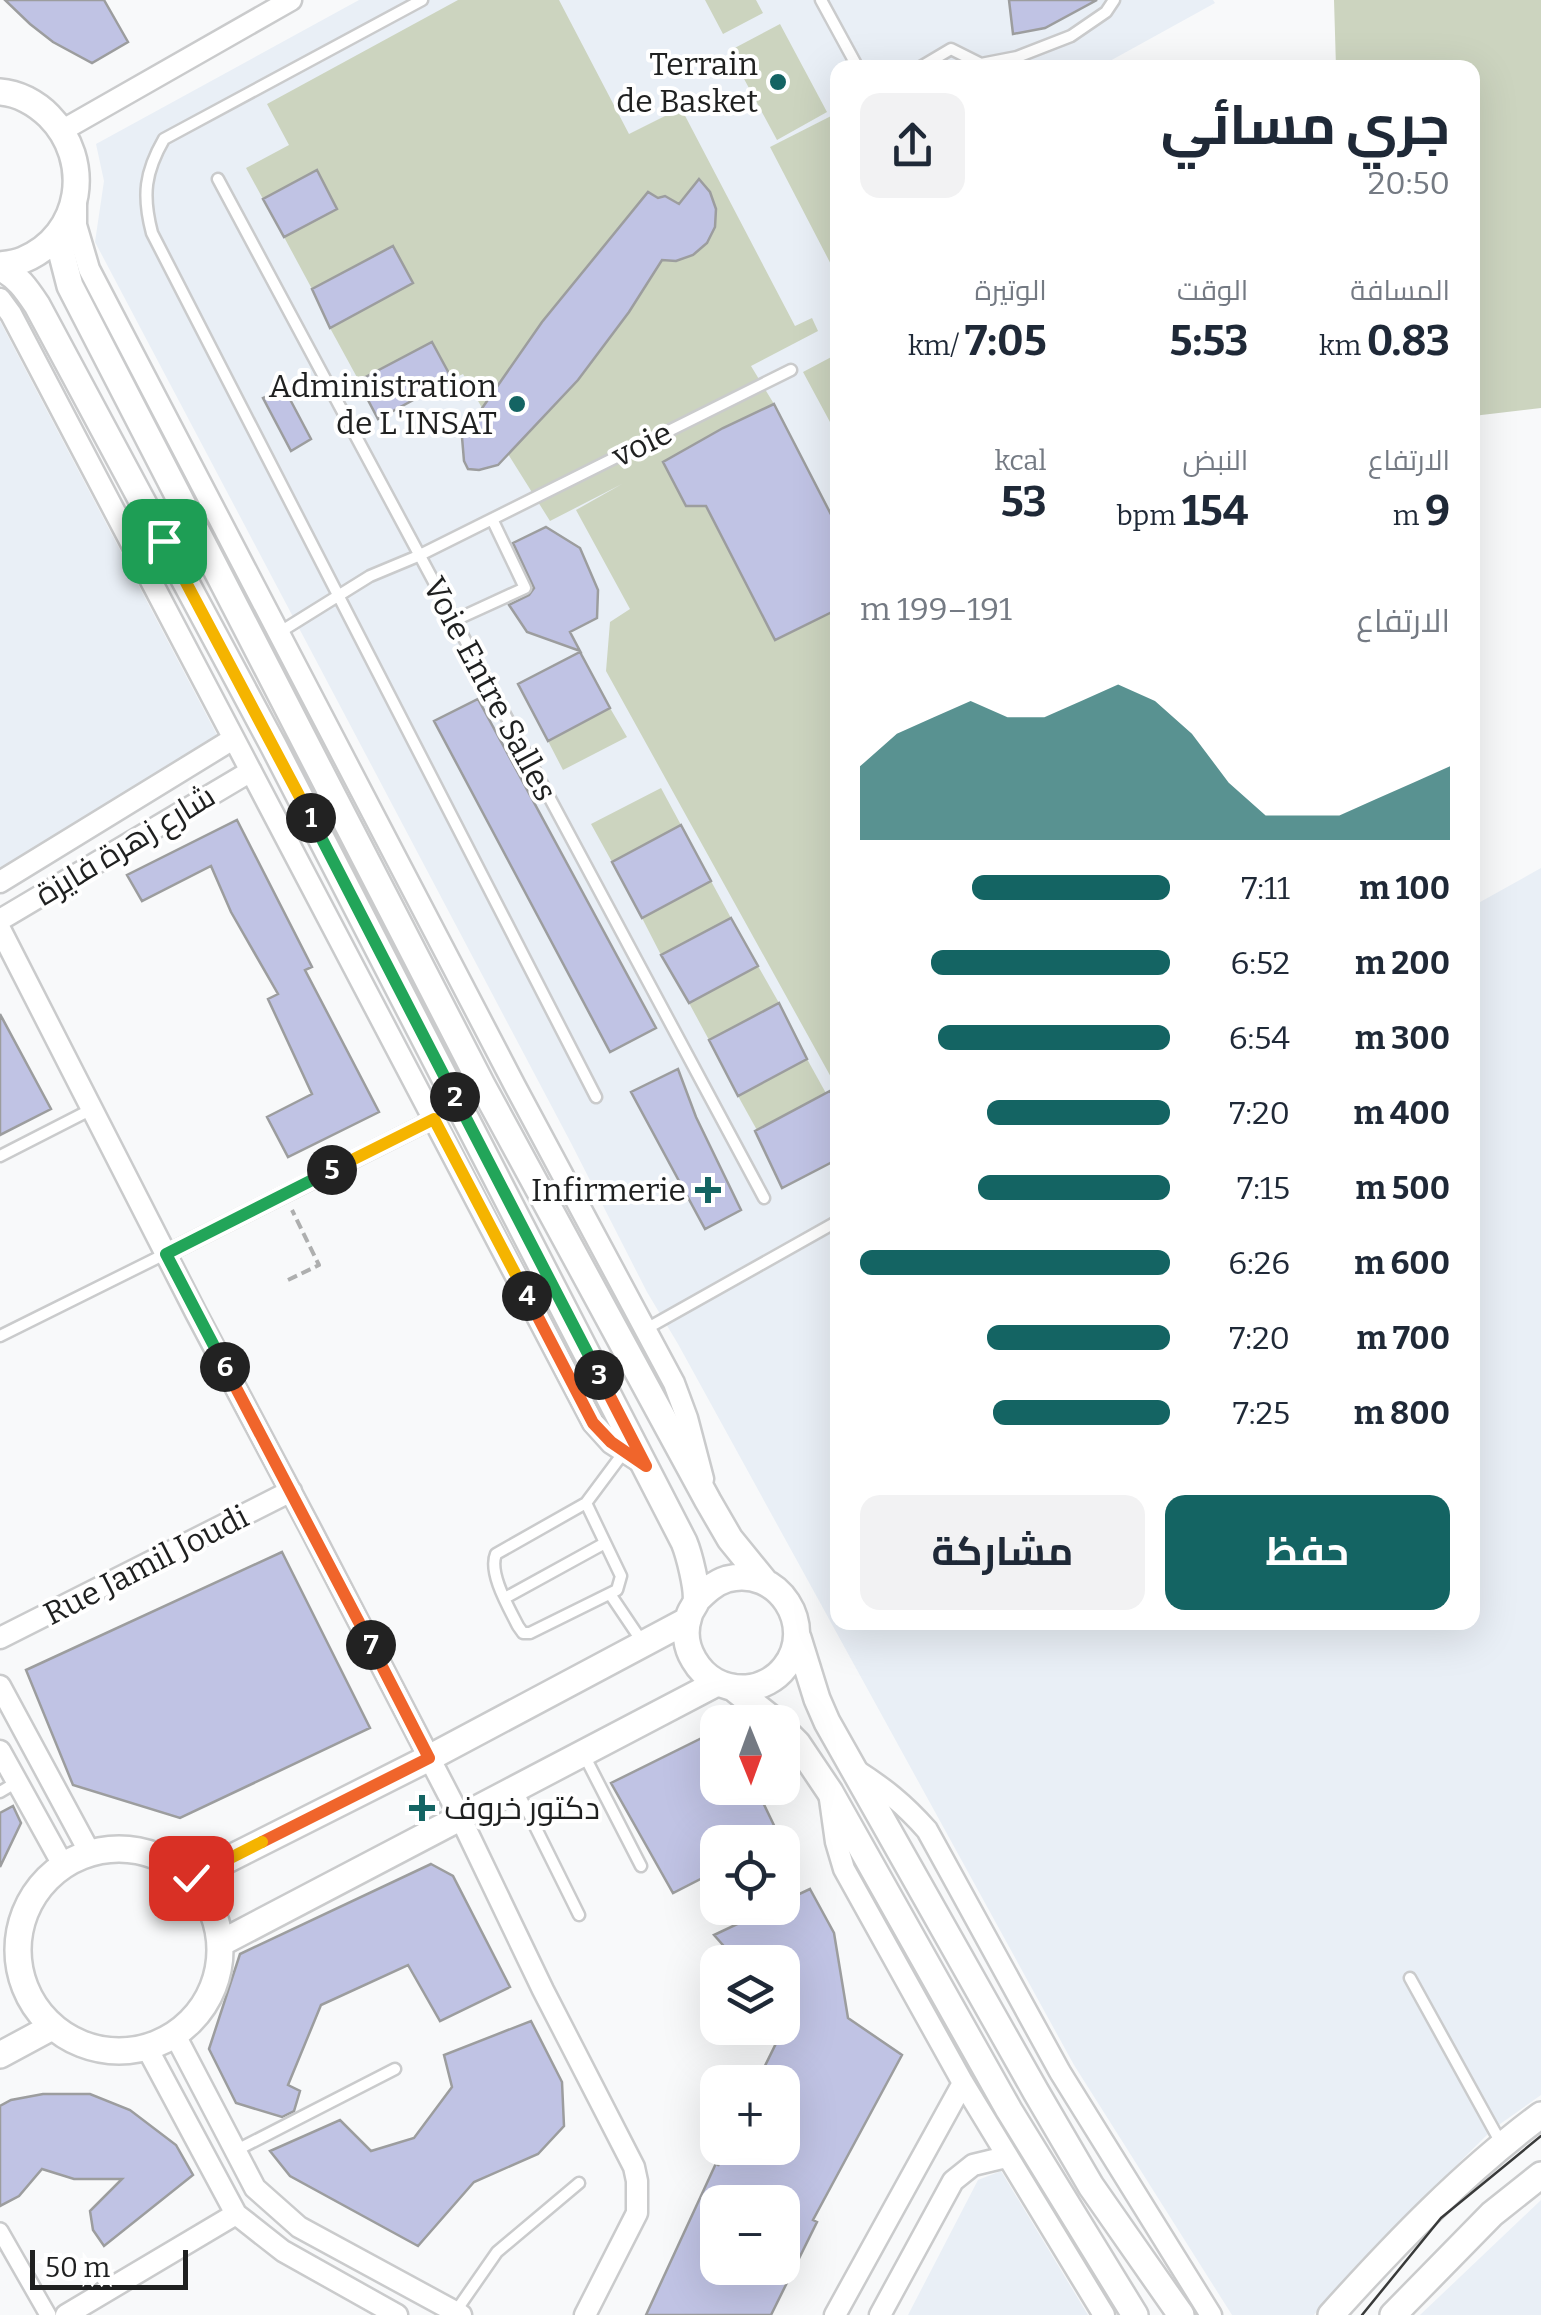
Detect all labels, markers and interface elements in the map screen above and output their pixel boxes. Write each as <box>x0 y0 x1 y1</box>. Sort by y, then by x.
place label: Terrain de Basket <box>616 45 758 120</box>
marker: Terrain de Basket <box>767 71 789 93</box>
button: share <box>860 93 965 198</box>
text: جري مسائي <box>1161 93 1450 159</box>
text: 20:50 <box>1368 164 1450 202</box>
text: الوتيرة <box>975 274 1047 307</box>
text: الوقت <box>1177 274 1248 307</box>
text: المسافة <box>1350 274 1450 307</box>
text: 7:05 <box>965 316 1047 366</box>
text: 5:53 <box>1170 316 1248 366</box>
text: 0.83 <box>1367 316 1450 366</box>
text: /km <box>908 329 965 362</box>
text: km <box>1319 329 1367 362</box>
place label: Administration de L'INSAT <box>269 367 497 442</box>
marker: Administration de L'INSAT <box>506 393 528 415</box>
street label: voie <box>605 413 678 475</box>
text: kcal <box>995 444 1047 477</box>
text: النبض <box>1182 444 1248 477</box>
text: الارتفاع <box>1368 444 1450 477</box>
text: 53 <box>1001 477 1047 527</box>
text: 154 <box>1182 486 1248 536</box>
text: 9 <box>1425 486 1450 536</box>
pin <box>122 499 207 584</box>
text: bpm <box>1116 499 1182 532</box>
text: m <box>1393 499 1425 532</box>
icon: arrive <box>137 514 192 569</box>
street label: Voie Entre Salles <box>415 571 565 807</box>
text: 191–199 m <box>860 590 1012 628</box>
text: الارتفاع <box>1356 602 1450 640</box>
street label: شارع زهرة فايزة <box>28 777 223 916</box>
pin: 1 <box>286 793 336 843</box>
text: 1 <box>305 801 317 834</box>
text: 7:11 <box>1241 869 1290 907</box>
text: 100 m <box>1359 869 1450 907</box>
text: 6:52 <box>1231 944 1290 982</box>
text: 200 m <box>1355 944 1450 982</box>
text: 6:54 <box>1229 1019 1290 1057</box>
text: 300 m <box>1355 1019 1450 1057</box>
pin: 2 <box>430 1072 480 1122</box>
text: 2 <box>447 1080 463 1113</box>
text: 7:20 <box>1229 1094 1290 1132</box>
text: 400 m <box>1354 1094 1450 1132</box>
pin: 5 <box>307 1145 357 1195</box>
text: 5 <box>324 1153 340 1186</box>
text: 7:15 <box>1237 1169 1290 1207</box>
text: 500 m <box>1356 1169 1450 1207</box>
place label: Infirmerie <box>531 1171 686 1209</box>
marker: Infirmerie <box>695 1177 721 1203</box>
text: 6:26 <box>1228 1244 1290 1282</box>
text: 600 m <box>1354 1244 1450 1282</box>
pin: 4 <box>502 1271 552 1321</box>
text: 4 <box>518 1279 536 1312</box>
text: 7:20 <box>1229 1319 1290 1357</box>
text: 700 m <box>1356 1319 1450 1357</box>
pin: 6 <box>200 1342 250 1392</box>
text: 6 <box>217 1350 233 1383</box>
pin: 3 <box>574 1350 624 1400</box>
text: 3 <box>591 1358 607 1391</box>
text: 7:25 <box>1233 1394 1290 1432</box>
text: 800 m <box>1354 1394 1450 1432</box>
button: مشاركة <box>860 1495 1145 1610</box>
button: حفظ <box>1165 1495 1450 1610</box>
street label: Rue Jamil Joudi <box>37 1497 255 1633</box>
pin: 7 <box>346 1620 396 1670</box>
text: 7 <box>363 1628 379 1661</box>
north arrow <box>700 1705 800 1805</box>
map controls <box>700 1705 800 2285</box>
place label: دكتور خروف <box>444 1789 600 1827</box>
marker: دكتور خروف <box>409 1795 435 1821</box>
button: locate <box>700 1825 800 1925</box>
pin <box>149 1836 234 1921</box>
icon: check <box>164 1851 219 1906</box>
button: layers <box>700 1945 800 2045</box>
button: + <box>700 2065 800 2165</box>
button: − <box>700 2185 800 2285</box>
scale bar <box>30 2245 188 2290</box>
text: 50 m <box>45 2251 110 2284</box>

